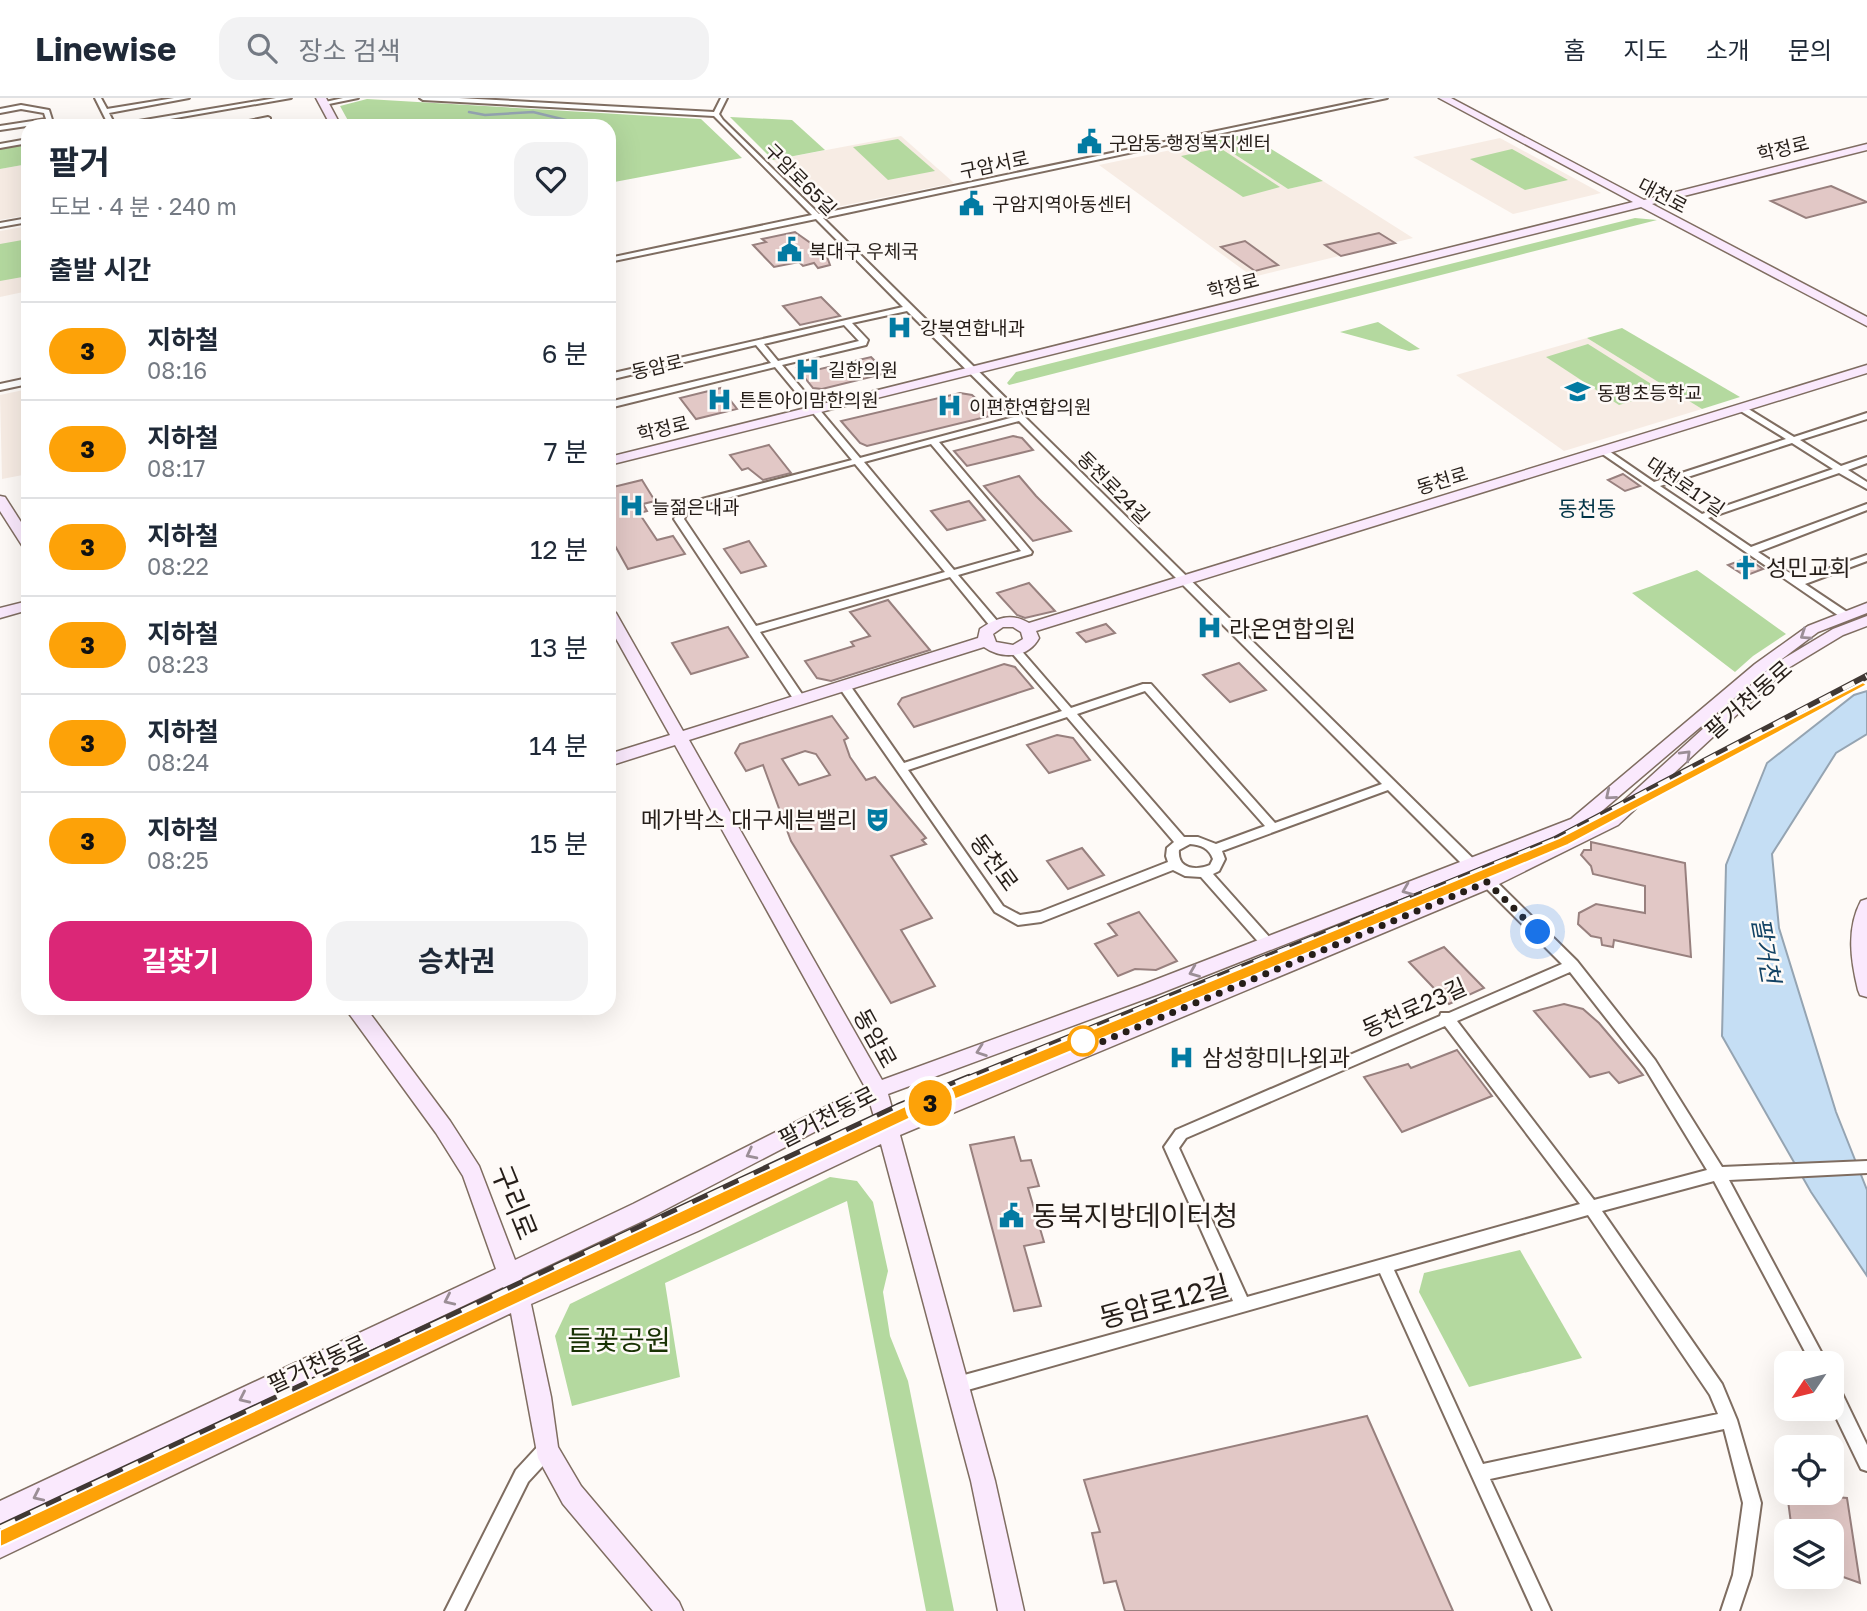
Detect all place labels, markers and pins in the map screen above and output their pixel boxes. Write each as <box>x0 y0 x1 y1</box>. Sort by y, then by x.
public building icon: 구암동 행정복지센터 <box>1075 128 1103 156</box>
place label: 구암동 행정복지센터 <box>1109 131 1271 154</box>
public building icon: 구암지역아동센터 <box>958 189 986 217</box>
place label: 구암지역아동센터 <box>992 192 1132 215</box>
public building icon: 북대구 우체국 <box>775 236 803 264</box>
place label: 북대구 우체국 <box>809 239 919 262</box>
hospital icon: 강북연합내과 <box>886 313 914 341</box>
place label: 강북연합내과 <box>920 316 1025 339</box>
hospital icon: 길한의원 <box>794 355 822 383</box>
place label: 길한의원 <box>828 358 898 381</box>
school or university icon: 동평초등학교 <box>1563 378 1591 406</box>
place label: 동평초등학교 <box>1597 381 1702 404</box>
hospital icon: 튼튼아이맘한의원 <box>705 385 733 413</box>
place label: 튼튼아이맘한의원 <box>739 388 879 411</box>
hospital icon: 이편한연합의원 <box>935 392 963 420</box>
place label: 이편한연합의원 <box>969 395 1091 418</box>
hospital icon: 늘젊은내과 <box>618 492 646 520</box>
place label: 늘젊은내과 <box>652 495 739 518</box>
church icon: 성민교회 <box>1732 553 1760 581</box>
place label: 성민교회 <box>1766 553 1851 581</box>
hospital icon: 라온연합의원 <box>1195 614 1223 642</box>
place label: 라온연합의원 <box>1229 614 1356 642</box>
place label: 메가박스 대구세븐밸리 <box>641 805 858 833</box>
theatre icon: 메가박스 대구세븐밸리 <box>864 805 892 833</box>
unlabelled marker <box>1068 1026 1098 1056</box>
hospital icon: 삼성항미나외과 <box>1168 1043 1196 1071</box>
place label: 삼성항미나외과 <box>1202 1043 1350 1071</box>
place label: 동북지방데이터청 <box>1032 1199 1238 1232</box>
public building icon: 동북지방데이터청 <box>998 1201 1026 1229</box>

